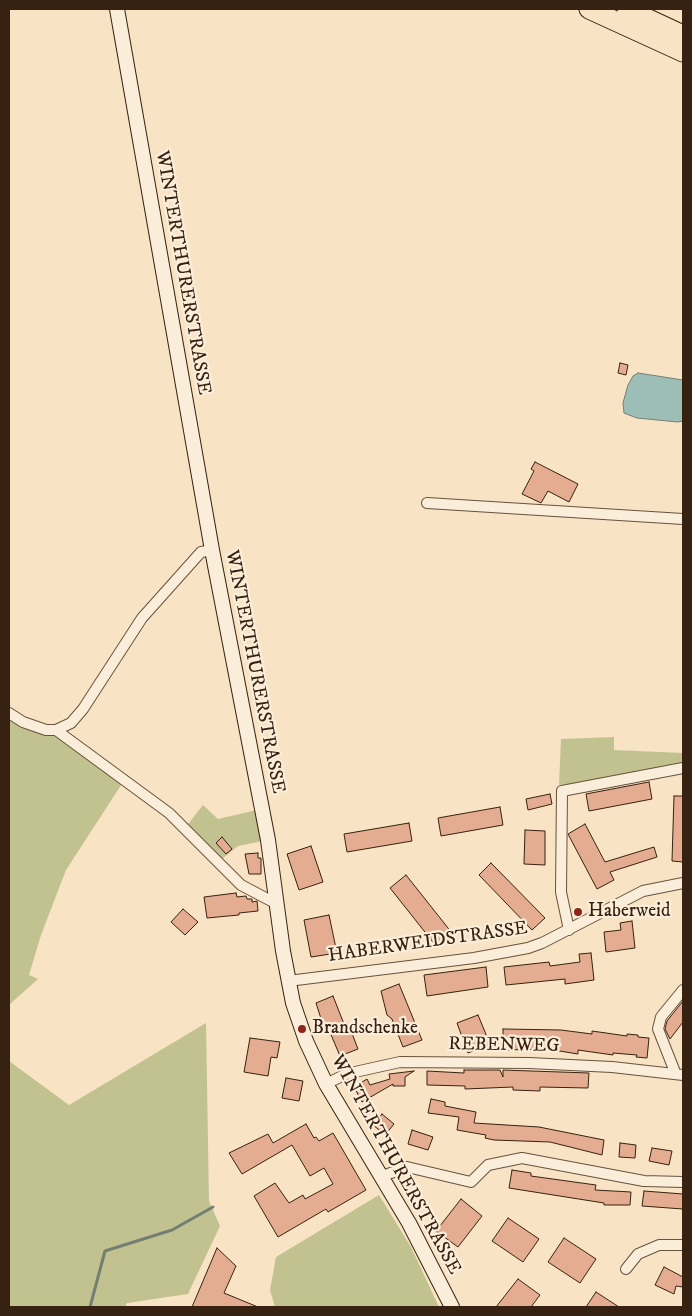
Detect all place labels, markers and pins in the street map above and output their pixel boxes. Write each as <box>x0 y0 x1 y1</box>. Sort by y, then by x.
place label: Haberweid <box>588 901 670 923</box>
marker: Haberweid <box>572 906 584 918</box>
place label: Brandschenke <box>312 1018 418 1040</box>
marker: Brandschenke <box>296 1023 308 1035</box>

